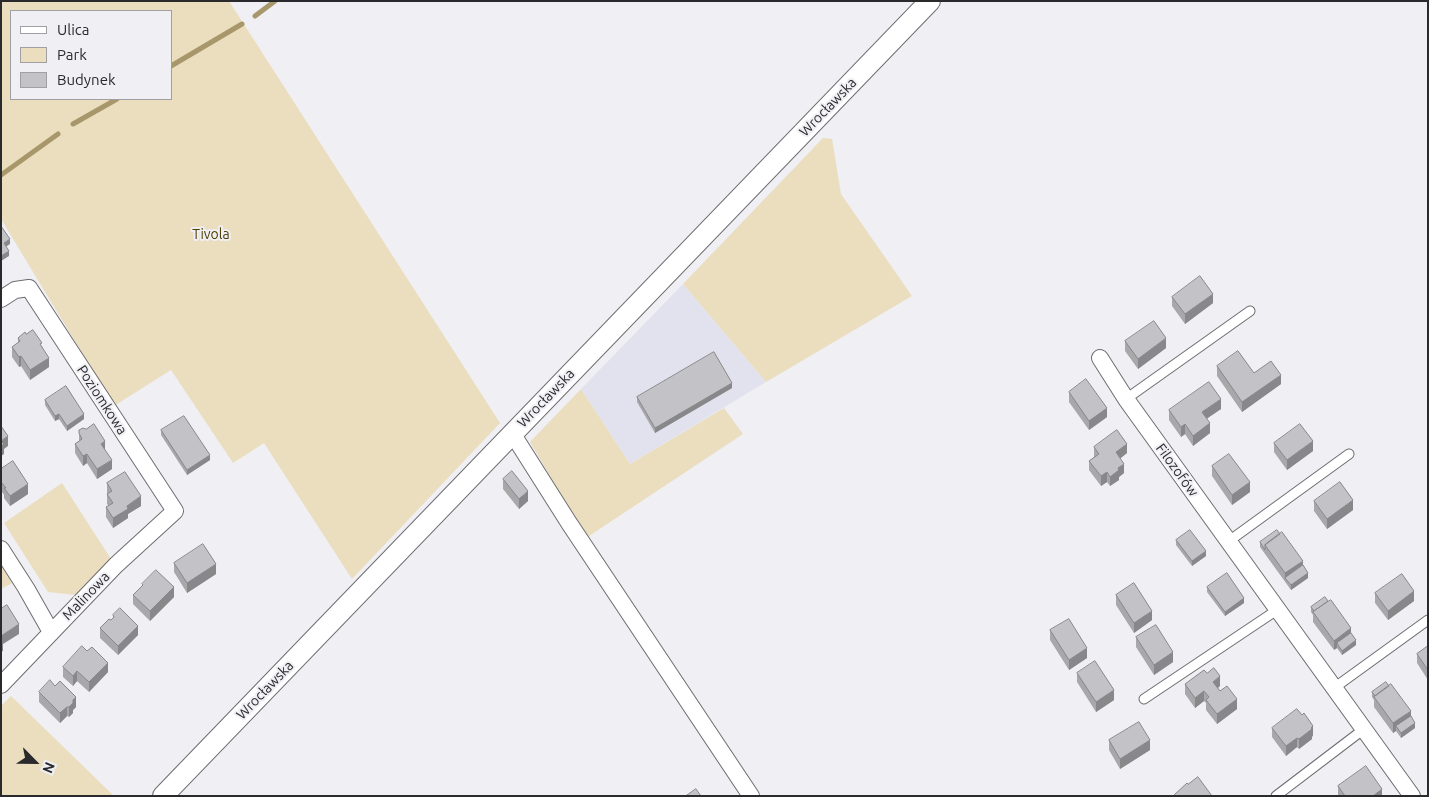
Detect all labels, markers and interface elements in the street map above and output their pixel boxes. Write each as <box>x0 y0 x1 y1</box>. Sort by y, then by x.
legend <box>10 10 172 100</box>
text: Ulica <box>57 21 89 38</box>
text: Park <box>57 46 87 63</box>
text: Budynek <box>57 71 116 88</box>
street label: Wrocławska <box>796 74 860 140</box>
park label: Tivola <box>192 226 230 242</box>
street label: Poziomkowa <box>73 362 131 438</box>
street label: Wrocławska <box>514 365 578 431</box>
street label: Filozofów <box>1152 440 1202 500</box>
street label: Malinowa <box>59 568 113 624</box>
street label: Wrocławska <box>233 657 297 723</box>
north arrow <box>10 737 60 787</box>
text: N <box>39 760 58 776</box>

